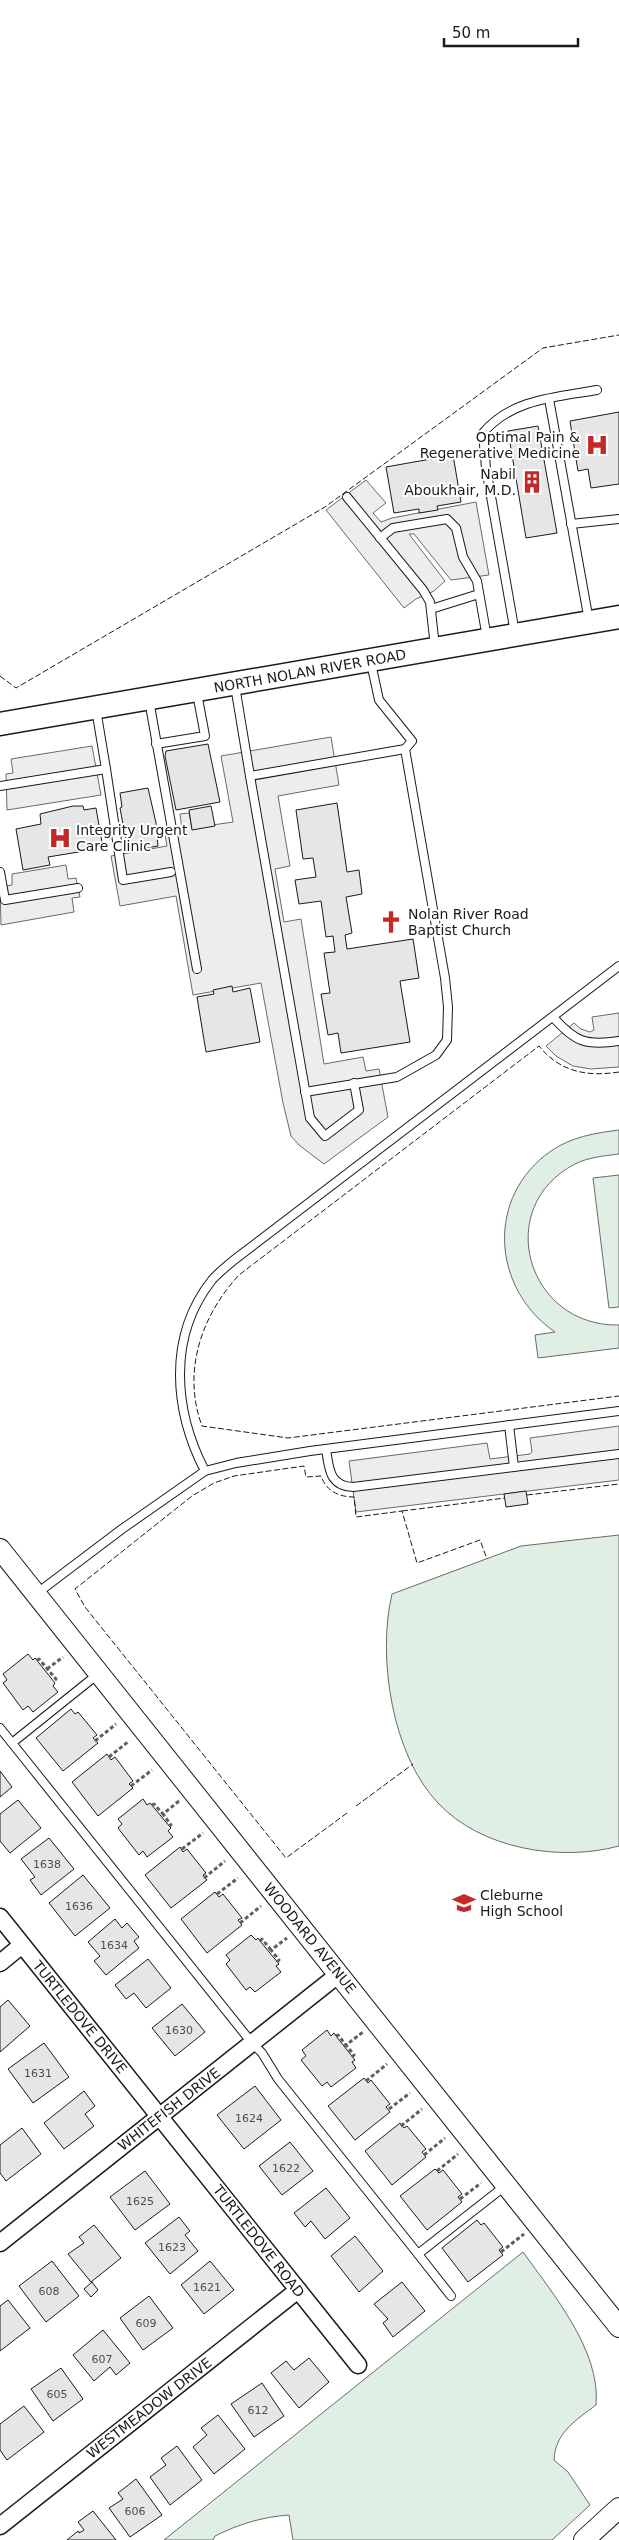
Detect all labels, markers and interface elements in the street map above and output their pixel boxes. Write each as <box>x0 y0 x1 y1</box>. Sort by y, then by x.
scale bar <box>444 15 578 47</box>
text: 50 m <box>452 24 490 42</box>
place label: Optimal Pain & Regenerative Medicine <box>420 429 580 461</box>
hospital icon: Optimal Pain & Regenerative Medicine <box>584 432 610 458</box>
place label: Nabil Aboukhair, M.D. <box>404 466 516 498</box>
building icon: Nabil Aboukhair, M.D. <box>519 469 545 495</box>
street label: NORTH NOLAN RIVER ROAD <box>213 646 407 696</box>
place label: Integrity Urgent Care Clinic <box>76 822 188 854</box>
hospital icon: Integrity Urgent Care Clinic <box>47 825 73 851</box>
place label: Nolan River Road Baptist Church <box>408 906 529 938</box>
church icon: Nolan River Road Baptist Church <box>378 909 404 935</box>
house number: 1638 <box>33 1858 61 1871</box>
street label: WOODARD AVENUE <box>260 1879 360 1997</box>
place label: Cleburne High School <box>480 1887 563 1919</box>
school or university icon: Cleburne High School <box>451 1890 477 1916</box>
house number: 1636 <box>65 1900 93 1913</box>
house number: 1634 <box>100 1939 128 1952</box>
street label: TURTLEDOVE DRIVE <box>29 1957 130 2077</box>
house number: 1630 <box>165 2024 193 2037</box>
street label: WHITEFISH DRIVE <box>115 2064 223 2154</box>
house number: 1631 <box>24 2067 52 2080</box>
house number: 1624 <box>235 2112 263 2125</box>
house number: 1622 <box>272 2162 300 2175</box>
street label: TURTLEDOVE ROAD <box>210 2181 308 2300</box>
house number: 1625 <box>126 2195 154 2208</box>
house number: 1623 <box>158 2241 186 2254</box>
house number: 1621 <box>193 2281 221 2294</box>
house number: 608 <box>39 2285 60 2298</box>
house number: 609 <box>136 2317 157 2330</box>
house number: 607 <box>92 2353 113 2366</box>
street label: WESTMEADOW DRIVE <box>83 2354 215 2462</box>
house number: 605 <box>47 2388 68 2401</box>
house number: 612 <box>248 2404 269 2417</box>
house number: 606 <box>125 2505 146 2518</box>

